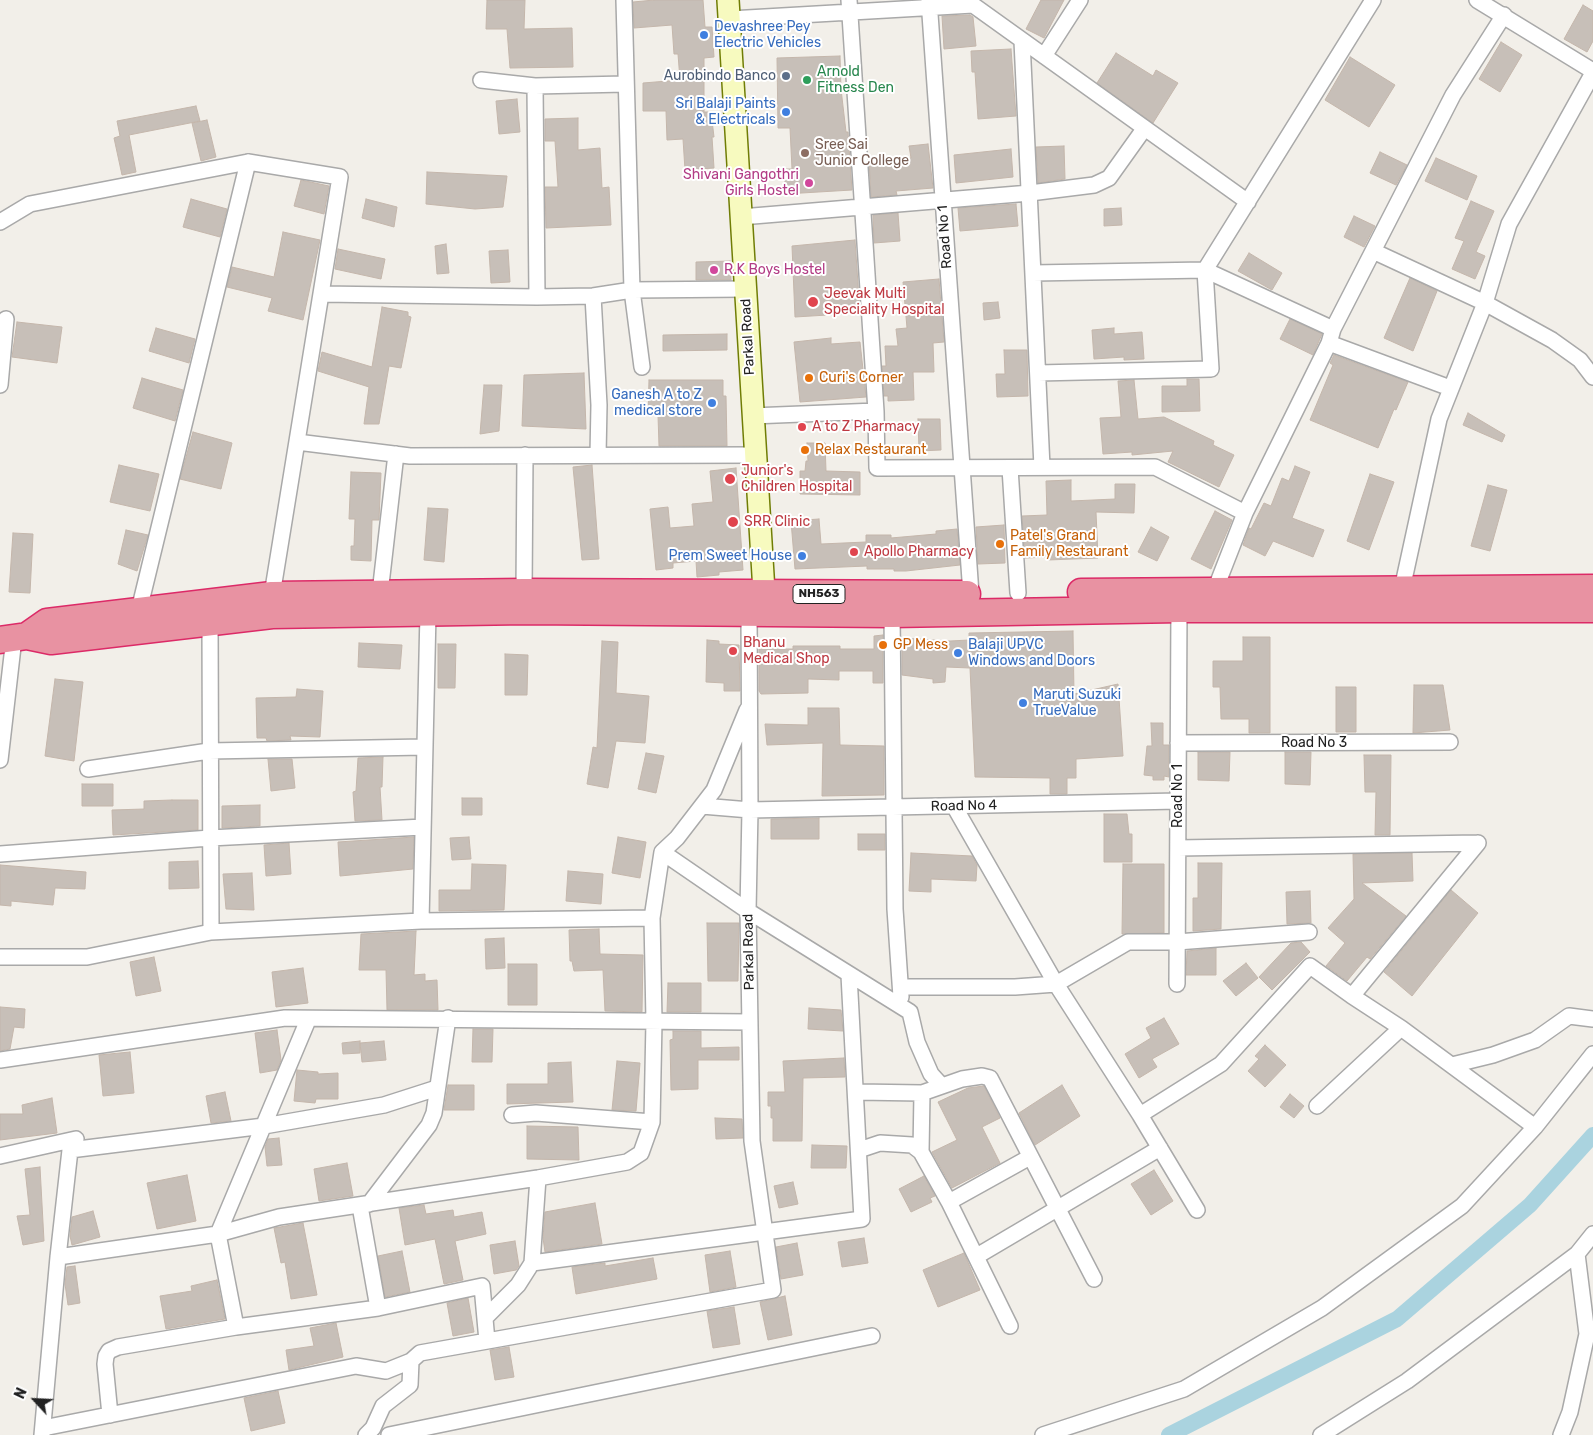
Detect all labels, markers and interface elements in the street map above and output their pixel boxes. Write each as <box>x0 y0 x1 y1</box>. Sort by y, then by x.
place label: Devashree Pey Electric Vehicles <box>714 19 821 52</box>
marker: Devashree Pey Electric Vehicles <box>698 29 710 41</box>
place label: Arnold Fitness Den <box>817 64 894 96</box>
place label: Aurobindo Banco <box>664 68 776 84</box>
marker: Aurobindo Banco <box>780 70 792 82</box>
marker: Arnold Fitness Den <box>801 74 813 86</box>
place label: Sri Balaji Paints & Electricals <box>675 96 776 128</box>
marker: Sri Balaji Paints & Electricals <box>780 106 792 118</box>
place label: Sree Sai Junior College <box>815 137 909 170</box>
marker: Sree Sai Junior College <box>799 147 811 159</box>
place label: Shivani Gangothri Girls Hostel <box>683 167 799 200</box>
marker: Shivani Gangothri Girls Hostel <box>803 177 815 189</box>
street label: Road No 1 <box>934 205 956 269</box>
place label: R.K Boys Hostel <box>724 262 826 278</box>
marker: R.K Boys Hostel <box>708 264 720 276</box>
place label: Jeevak Multi Speciality Hospital <box>824 286 945 318</box>
marker: Jeevak Multi Speciality Hospital <box>806 295 820 309</box>
street label: Parkal Road <box>738 298 758 376</box>
place label: Curi's Corner <box>819 370 903 386</box>
marker: Curi's Corner <box>803 372 815 384</box>
place label: Ganesh A to Z medical store <box>611 387 702 420</box>
marker: Ganesh A to Z medical store <box>706 397 718 409</box>
place label: A to Z Pharmacy <box>812 419 920 435</box>
marker: A to Z Pharmacy <box>796 421 808 433</box>
place label: Relax Restaurant <box>815 442 927 458</box>
marker: Relax Restaurant <box>799 444 811 456</box>
place label: Junior's Children Hospital <box>741 463 852 496</box>
marker: Junior's Children Hospital <box>723 472 737 486</box>
place label: SRR Clinic <box>744 514 810 530</box>
marker: SRR Clinic <box>726 515 740 529</box>
place label: Patel's Grand Family Restaurant <box>1010 528 1128 560</box>
marker: Patel's Grand Family Restaurant <box>994 538 1006 550</box>
place label: Apollo Pharmacy <box>864 544 974 560</box>
marker: Apollo Pharmacy <box>848 546 860 558</box>
place label: Prem Sweet House <box>668 548 792 564</box>
marker: Prem Sweet House <box>796 550 808 562</box>
road number: NH563 <box>793 584 845 604</box>
place label: Bhanu Medical Shop <box>743 635 830 668</box>
place label: GP Mess <box>893 637 948 653</box>
place label: Balaji UPVC Windows and Doors <box>968 637 1095 670</box>
marker: GP Mess <box>877 639 889 651</box>
marker: Bhanu Medical Shop <box>727 645 739 657</box>
marker: Balaji UPVC Windows and Doors <box>952 647 964 659</box>
place label: Maruti Suzuki TrueValue <box>1033 687 1121 720</box>
marker: Maruti Suzuki TrueValue <box>1017 697 1029 709</box>
street label: Road No 3 <box>1281 735 1347 751</box>
street label: Road No 1 <box>1170 764 1186 828</box>
street label: Road No 4 <box>931 797 997 815</box>
street label: Parkal Road <box>740 914 758 990</box>
north arrow <box>10 1375 60 1425</box>
text: N <box>11 1385 31 1402</box>

